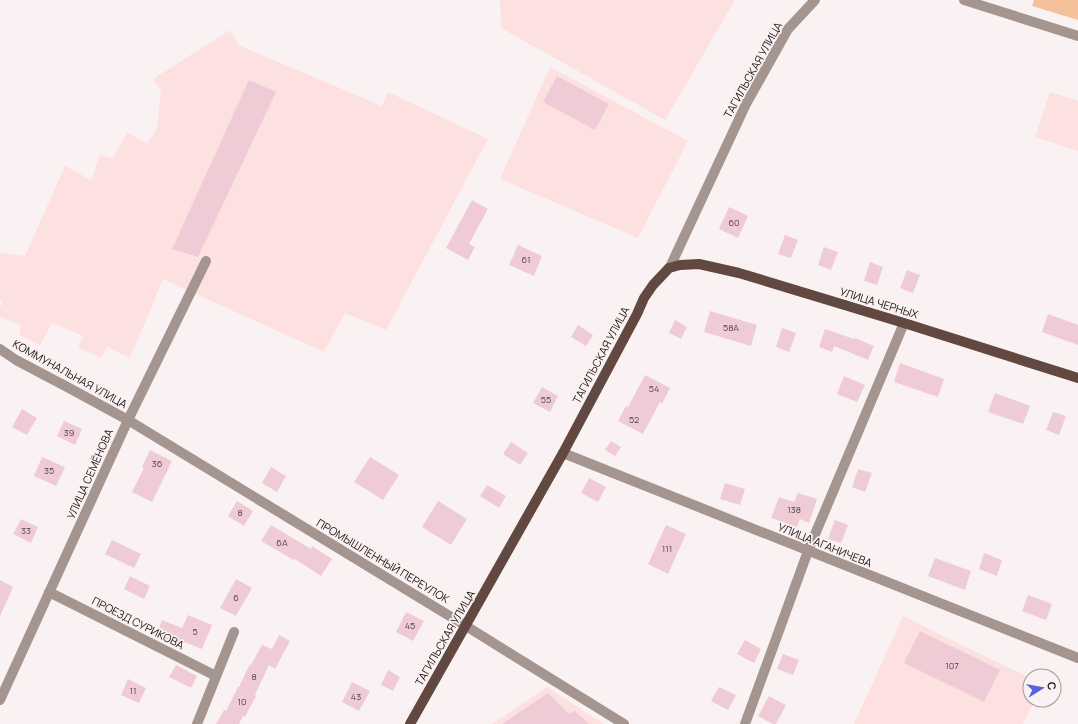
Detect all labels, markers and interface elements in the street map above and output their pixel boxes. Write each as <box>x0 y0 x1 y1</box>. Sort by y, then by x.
street label: ТАГИЛЬСКАЯ УЛИЦА <box>720 19 785 121</box>
house number: 60 <box>728 216 740 229</box>
house number: 61 <box>522 253 530 266</box>
street label: УЛИЦА ЧЕРНЫХ <box>838 283 921 322</box>
street label: ТАГИЛЬСКАЯ УЛИЦА <box>569 304 632 406</box>
house number: 58А <box>723 321 739 334</box>
street label: КОММУНАЛЬНАЯ УЛИЦА <box>10 336 130 411</box>
house number: 54 <box>649 382 659 395</box>
house number: 55 <box>541 393 551 406</box>
house number: 52 <box>629 413 639 426</box>
street label: УЛИЦА СЕМЁНОВА <box>63 426 116 521</box>
house number: 39 <box>64 426 74 439</box>
house number: 36 <box>152 457 163 470</box>
house number: 35 <box>44 464 54 477</box>
house number: 138 <box>787 503 801 516</box>
house number: 8 <box>237 506 243 519</box>
street label: ПРОМЫШЛЕННЫЙ ПЕРЕУЛОК <box>314 515 453 607</box>
street label: УЛИЦА АГАНИЧЕВА <box>776 519 874 570</box>
house number: 33 <box>21 524 31 537</box>
house number: 6А <box>276 536 288 549</box>
house number: 111 <box>662 542 672 555</box>
street label: ТАГИЛЬСКАЯ УЛИЦА <box>411 587 478 688</box>
house number: 6 <box>233 591 239 604</box>
street label: ПРОЕЗД СУРИКОВА <box>90 593 187 652</box>
house number: 45 <box>405 619 415 632</box>
house number: 5 <box>192 625 198 638</box>
house number: 107 <box>945 659 959 672</box>
north arrow <box>1022 668 1062 708</box>
house number: 8 <box>251 670 257 683</box>
text: С <box>1044 681 1060 691</box>
house number: 11 <box>129 684 137 697</box>
house number: 43 <box>351 690 361 703</box>
house number: 10 <box>238 695 247 708</box>

